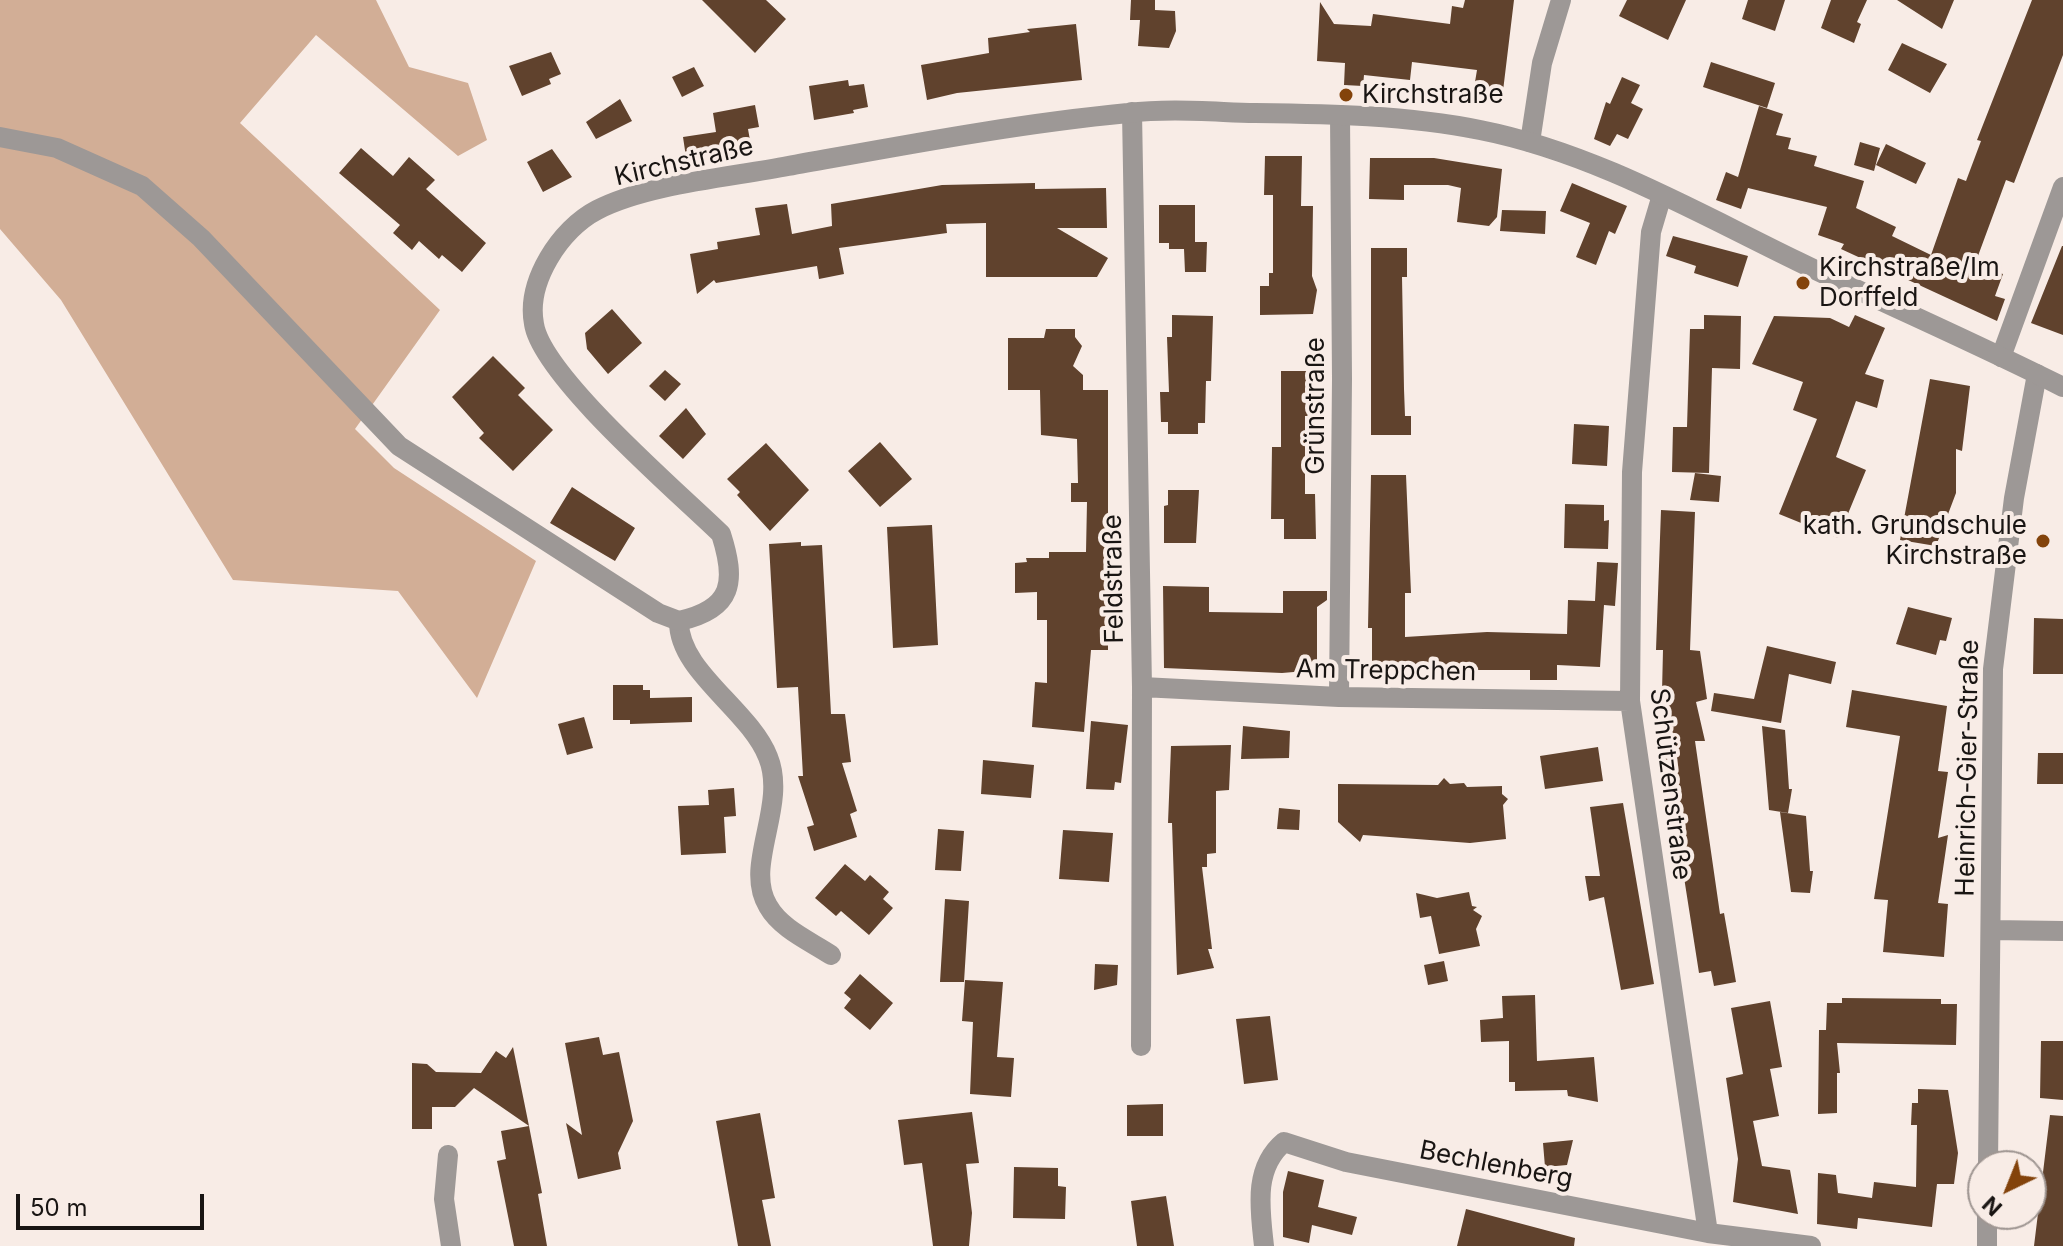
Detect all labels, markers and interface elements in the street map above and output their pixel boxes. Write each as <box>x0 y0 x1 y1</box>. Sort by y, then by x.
place label: Kirchstraße <box>1362 79 1504 111</box>
marker: Kirchstraße <box>1337 86 1355 104</box>
street label: Kirchstraße <box>612 131 756 193</box>
place label: Kirchstraße/Im Dorffeld <box>1819 252 2000 314</box>
marker: Kirchstraße/Im Dorffeld <box>1794 274 1812 292</box>
street label: Grünstraße <box>1300 337 1332 475</box>
place label: kath. Grundschule Kirchstraße <box>1803 510 2027 572</box>
street label: Feldstraße <box>1097 514 1131 644</box>
marker: kath. Grundschule Kirchstraße <box>2034 532 2052 550</box>
street label: Heinrich-Gier-Straße <box>1950 639 1986 897</box>
street label: Am Treppchen <box>1296 654 1476 688</box>
street label: Schützenstraße <box>1643 686 1697 882</box>
street label: Bechlenberg <box>1417 1135 1575 1195</box>
north arrow <box>1967 1150 2047 1230</box>
scale bar <box>20 1178 208 1228</box>
text: N <box>1977 1191 2007 1221</box>
text: 50 m <box>30 1193 88 1222</box>

